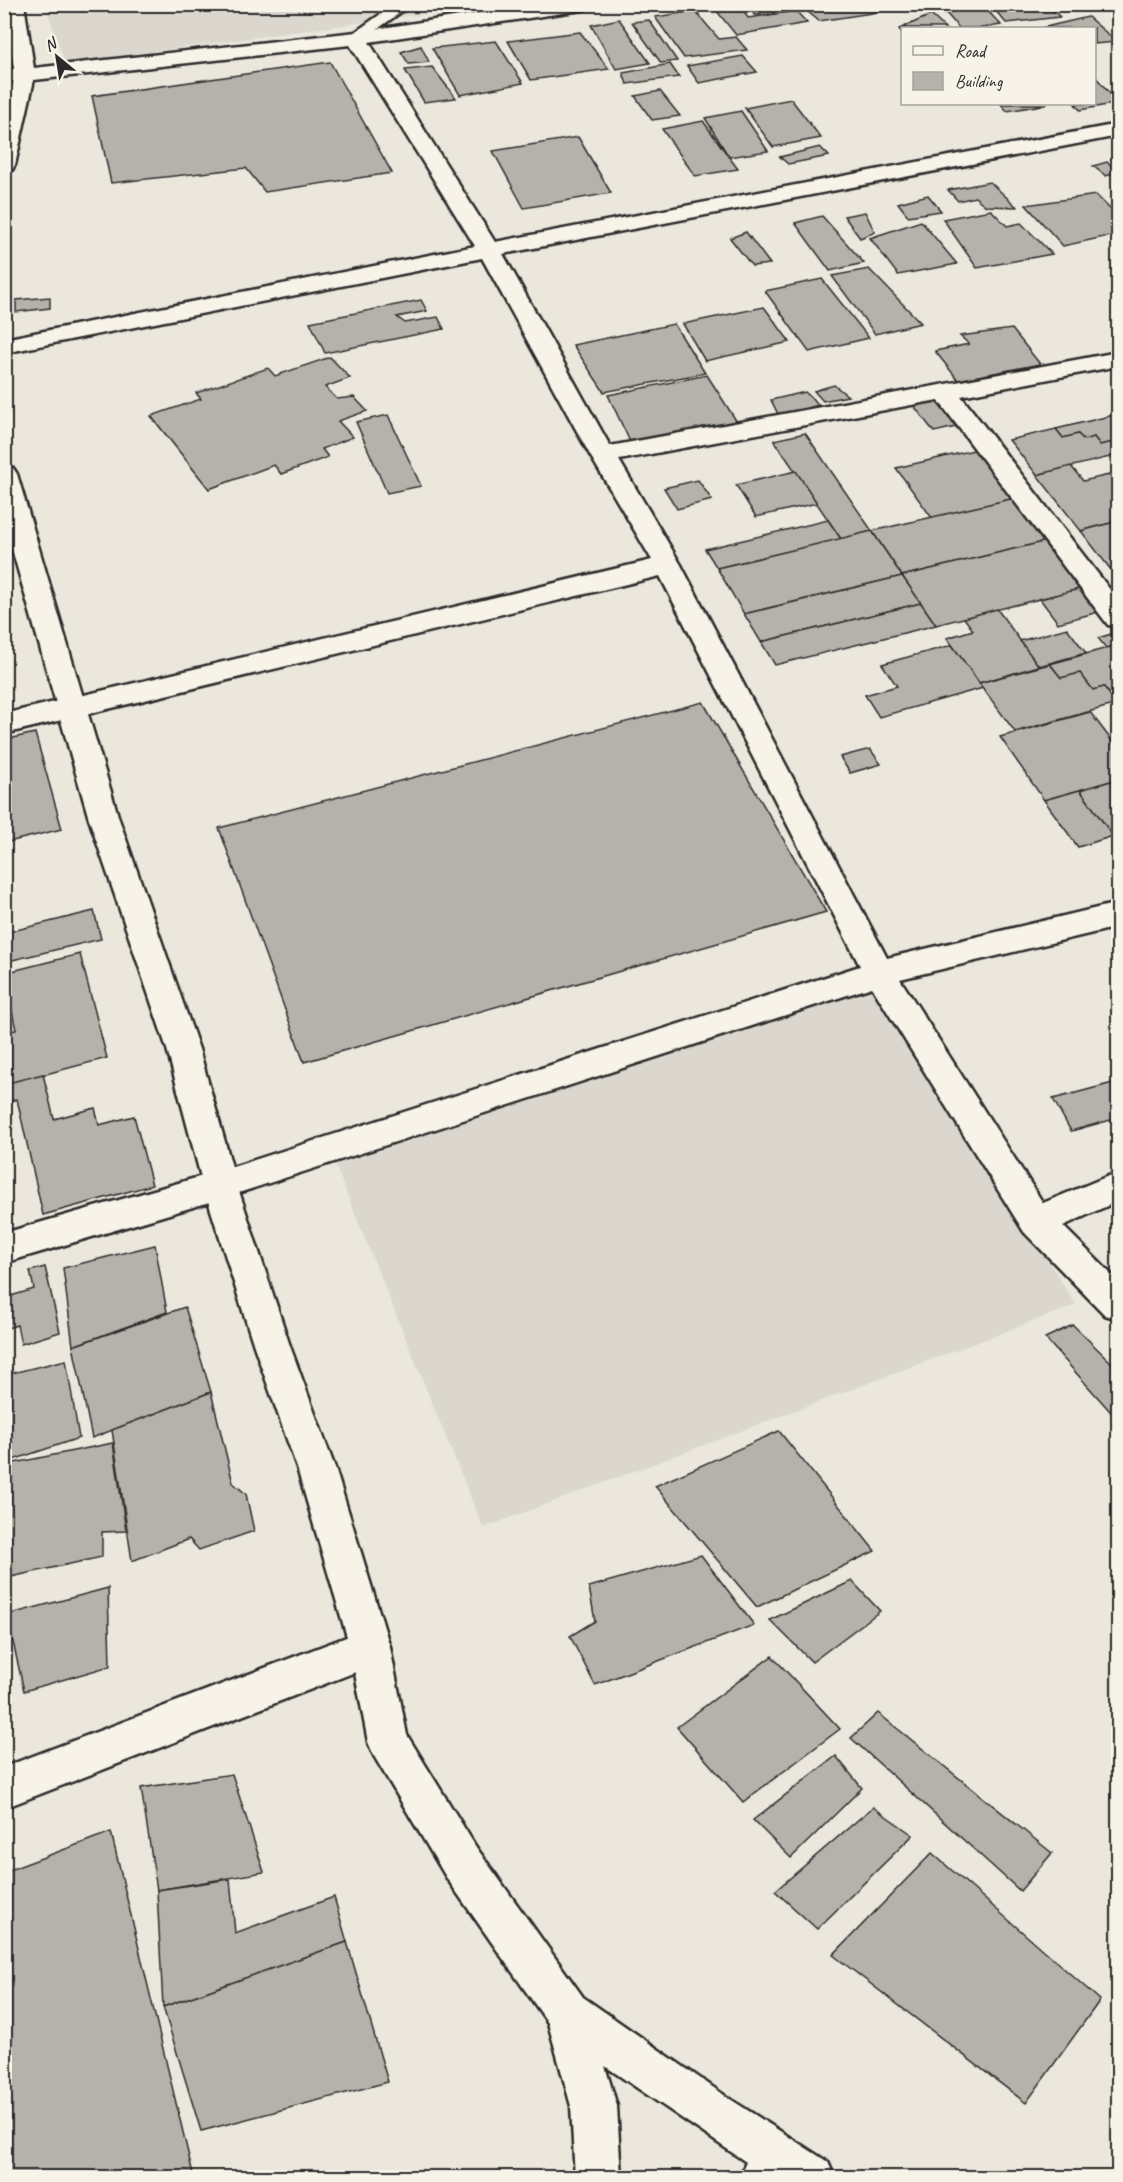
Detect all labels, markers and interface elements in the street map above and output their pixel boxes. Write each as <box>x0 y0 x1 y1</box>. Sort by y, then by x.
north arrow <box>27 27 87 87</box>
legend <box>901 27 1096 105</box>
text: N <box>41 32 62 56</box>
text: Road <box>955 40 988 62</box>
text: Building <box>955 70 1004 92</box>

